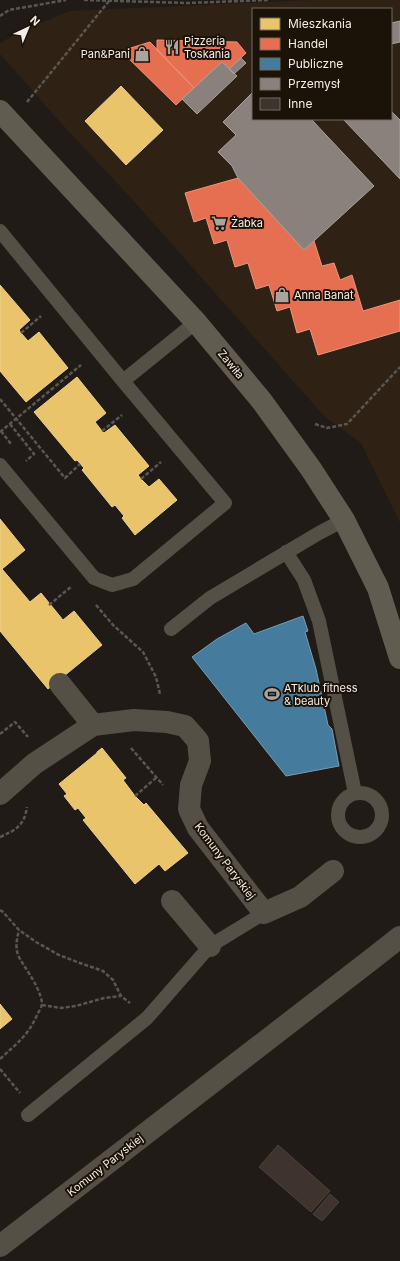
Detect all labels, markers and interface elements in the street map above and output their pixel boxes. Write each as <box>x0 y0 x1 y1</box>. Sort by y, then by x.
north arrow <box>8 8 48 48</box>
legend <box>252 8 392 120</box>
text: N <box>27 13 43 29</box>
text: Mieszkania <box>288 16 352 31</box>
place label: Pizzeria Toskania <box>184 34 230 61</box>
text: Handel <box>288 36 328 51</box>
restaurant icon: Pizzeria Toskania <box>163 38 181 56</box>
shop icon: Pan&Pani <box>133 45 151 63</box>
place label: Pan&Pani <box>81 47 130 61</box>
text: Publiczne <box>288 56 343 71</box>
text: Przemysł <box>288 76 340 91</box>
text: Inne <box>288 96 312 111</box>
supermarket icon: Żabka <box>210 214 228 232</box>
place label: Żabka <box>231 216 263 230</box>
shop icon: Anna Banat <box>273 286 291 304</box>
place label: Anna Banat <box>294 288 354 302</box>
street label: Zawiła <box>215 347 247 381</box>
place label: ATklub fitness & beauty <box>284 681 358 708</box>
sports icon: ATklub fitness & beauty <box>263 685 281 703</box>
street label: Komuny Paryskiej <box>192 820 258 902</box>
street label: Komuny Paryskiej <box>64 1131 146 1199</box>

